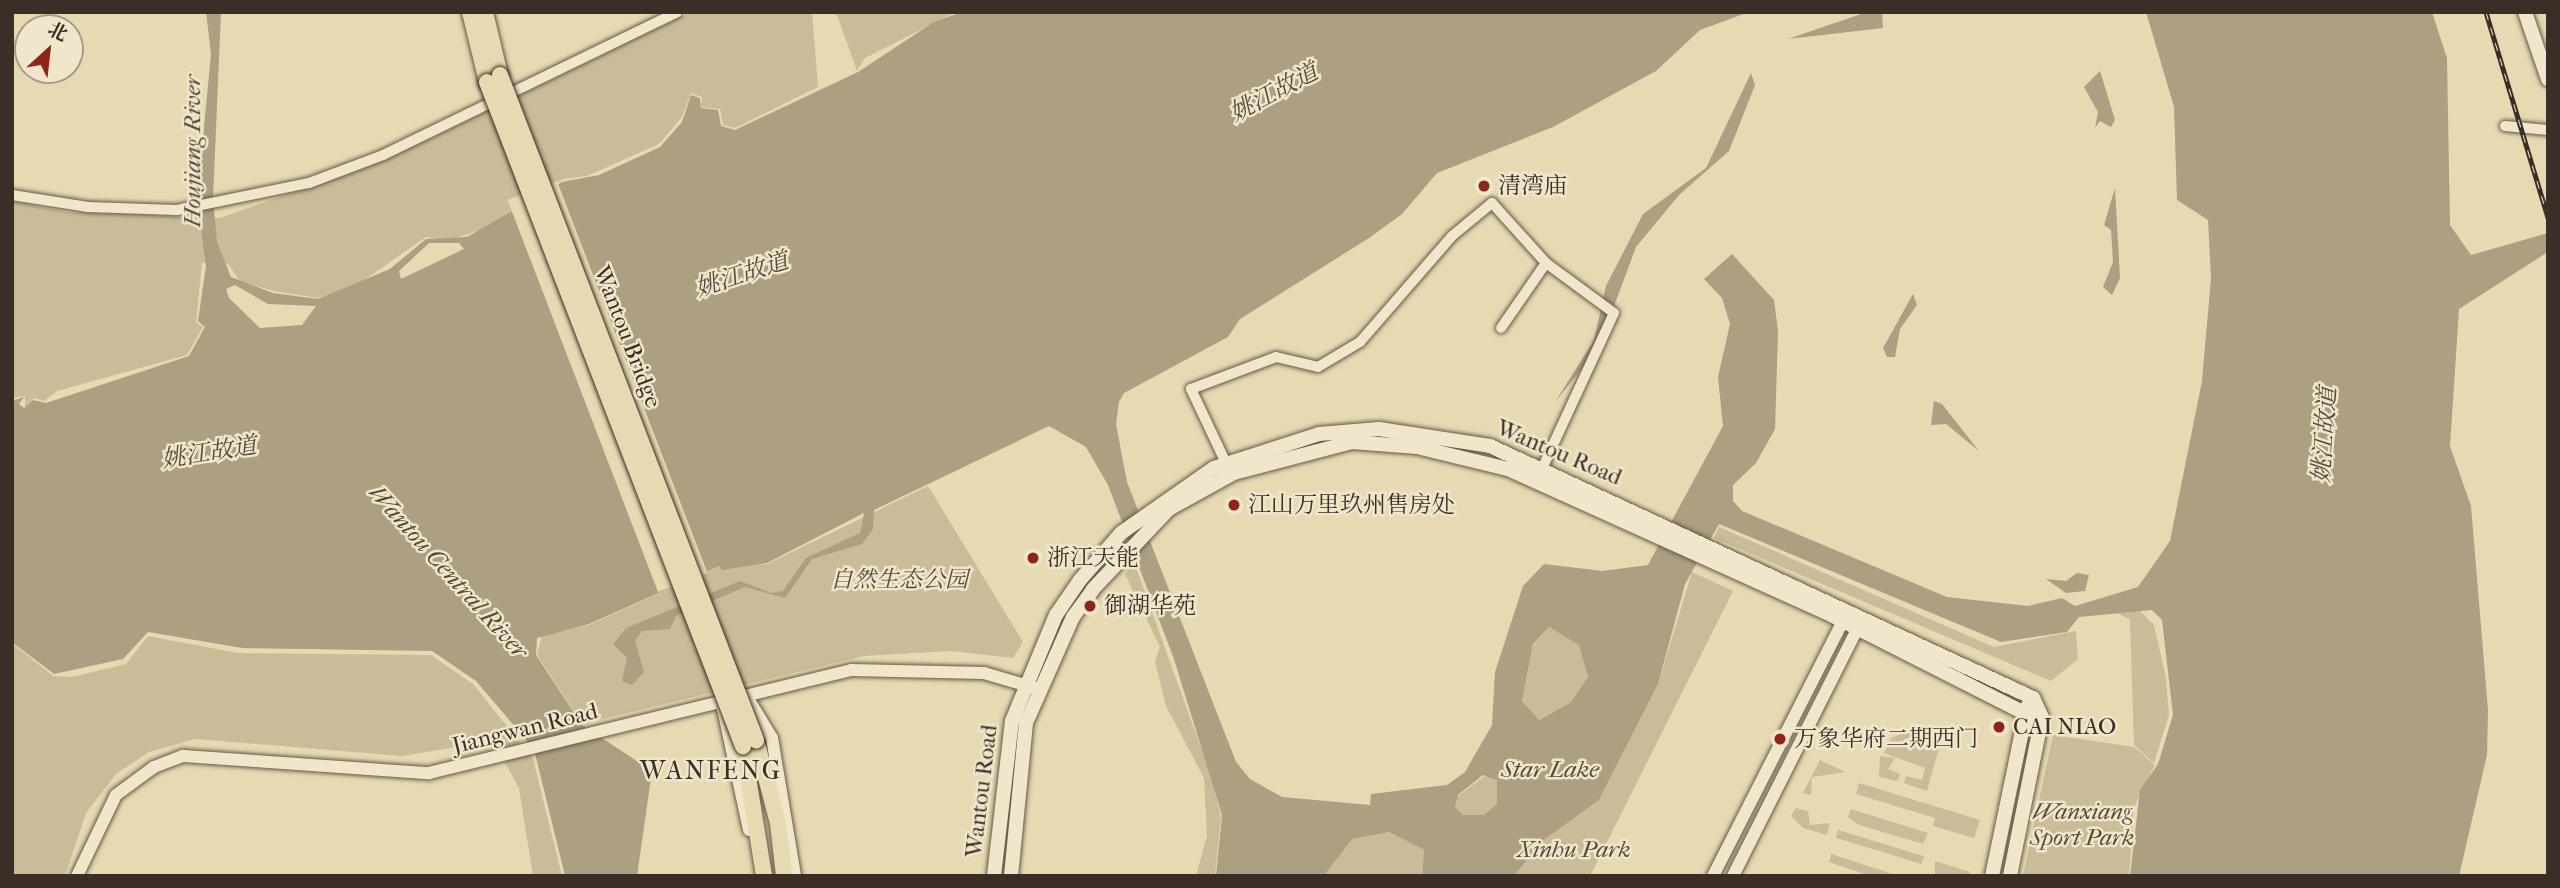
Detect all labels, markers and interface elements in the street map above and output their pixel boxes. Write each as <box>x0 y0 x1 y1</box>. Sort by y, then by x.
north arrow <box>14 14 84 84</box>
text: 北 <box>44 18 71 46</box>
water label: 姚江故道 <box>1225 58 1323 128</box>
water label: Houjiang River <box>179 75 207 227</box>
place label: 清湾庙 <box>1498 172 1567 200</box>
marker: 清湾庙 <box>1476 178 1492 194</box>
water label: 姚江故道 <box>692 246 792 304</box>
street label: Wantou Bridge <box>587 262 667 412</box>
water label: 姚江故道 <box>2307 386 2343 484</box>
street label: Wantou Road <box>1492 414 1626 492</box>
water label: 姚江故道 <box>159 431 259 475</box>
water label: Wantou Central River <box>362 479 534 665</box>
place label: 江山万里玖州售房处 <box>1248 491 1455 519</box>
marker: 江山万里玖州售房处 <box>1226 497 1242 513</box>
place label: 浙江天能 <box>1047 544 1139 572</box>
marker: 浙江天能 <box>1025 550 1041 566</box>
park label: 自然生态公园 <box>830 566 968 594</box>
place label: 御湖华苑 <box>1104 592 1196 620</box>
marker: 御湖华苑 <box>1082 598 1098 614</box>
street label: Jiangwan Road <box>449 698 601 760</box>
place label: CAI NIAO <box>2013 713 2116 741</box>
marker: CAI NIAO <box>1991 719 2007 735</box>
street label: Wantou Road <box>960 723 1004 859</box>
place label: 万象华府二期西门 <box>1794 725 1978 753</box>
marker: 万象华府二期西门 <box>1772 731 1788 747</box>
district label: WANFENG <box>641 755 781 787</box>
water label: Star Lake <box>1501 756 1599 784</box>
park label: Wanxiang Sport Park <box>2030 798 2134 852</box>
park label: Xinhu Park <box>1517 836 1631 864</box>

